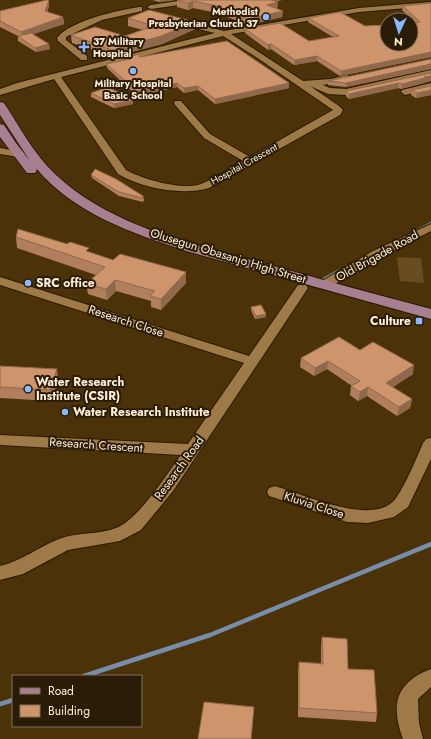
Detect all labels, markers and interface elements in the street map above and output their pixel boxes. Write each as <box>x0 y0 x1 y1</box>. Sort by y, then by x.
place label: Methodist Presbyterian Church 37 <box>148 4 259 31</box>
marker: Methodist Presbyterian Church 37 <box>261 12 271 22</box>
north arrow <box>379 12 419 52</box>
place label: 37 Military Hospital <box>93 34 144 61</box>
text: N <box>393 34 403 50</box>
marker: 37 Military Hospital <box>78 41 90 53</box>
marker: Military Hospital Basic School <box>128 66 138 76</box>
place label: Military Hospital Basic School <box>95 76 172 103</box>
street label: Hospital Crescent <box>208 139 281 189</box>
street label: Olusegun Obasanjo High Street <box>148 224 308 288</box>
street label: Old Brigade Road <box>333 226 421 286</box>
place label: SRC office <box>36 274 95 292</box>
marker: SRC office <box>23 278 33 288</box>
street label: Research Close <box>86 300 166 342</box>
place label: Culture <box>370 312 411 330</box>
marker: Culture <box>414 316 424 326</box>
place label: Water Research Institute (CSIR) <box>36 373 124 405</box>
marker: Water Research Institute (CSIR) <box>23 384 33 394</box>
place label: Water Research Institute <box>73 403 210 421</box>
marker: Water Research Institute <box>60 407 70 417</box>
street label: Research Road <box>150 432 208 504</box>
street label: Research Crescent <box>49 433 143 457</box>
street label: Kluvia Close <box>282 487 346 523</box>
legend <box>12 675 142 727</box>
text: Road <box>48 682 74 700</box>
text: Building <box>48 702 90 720</box>

